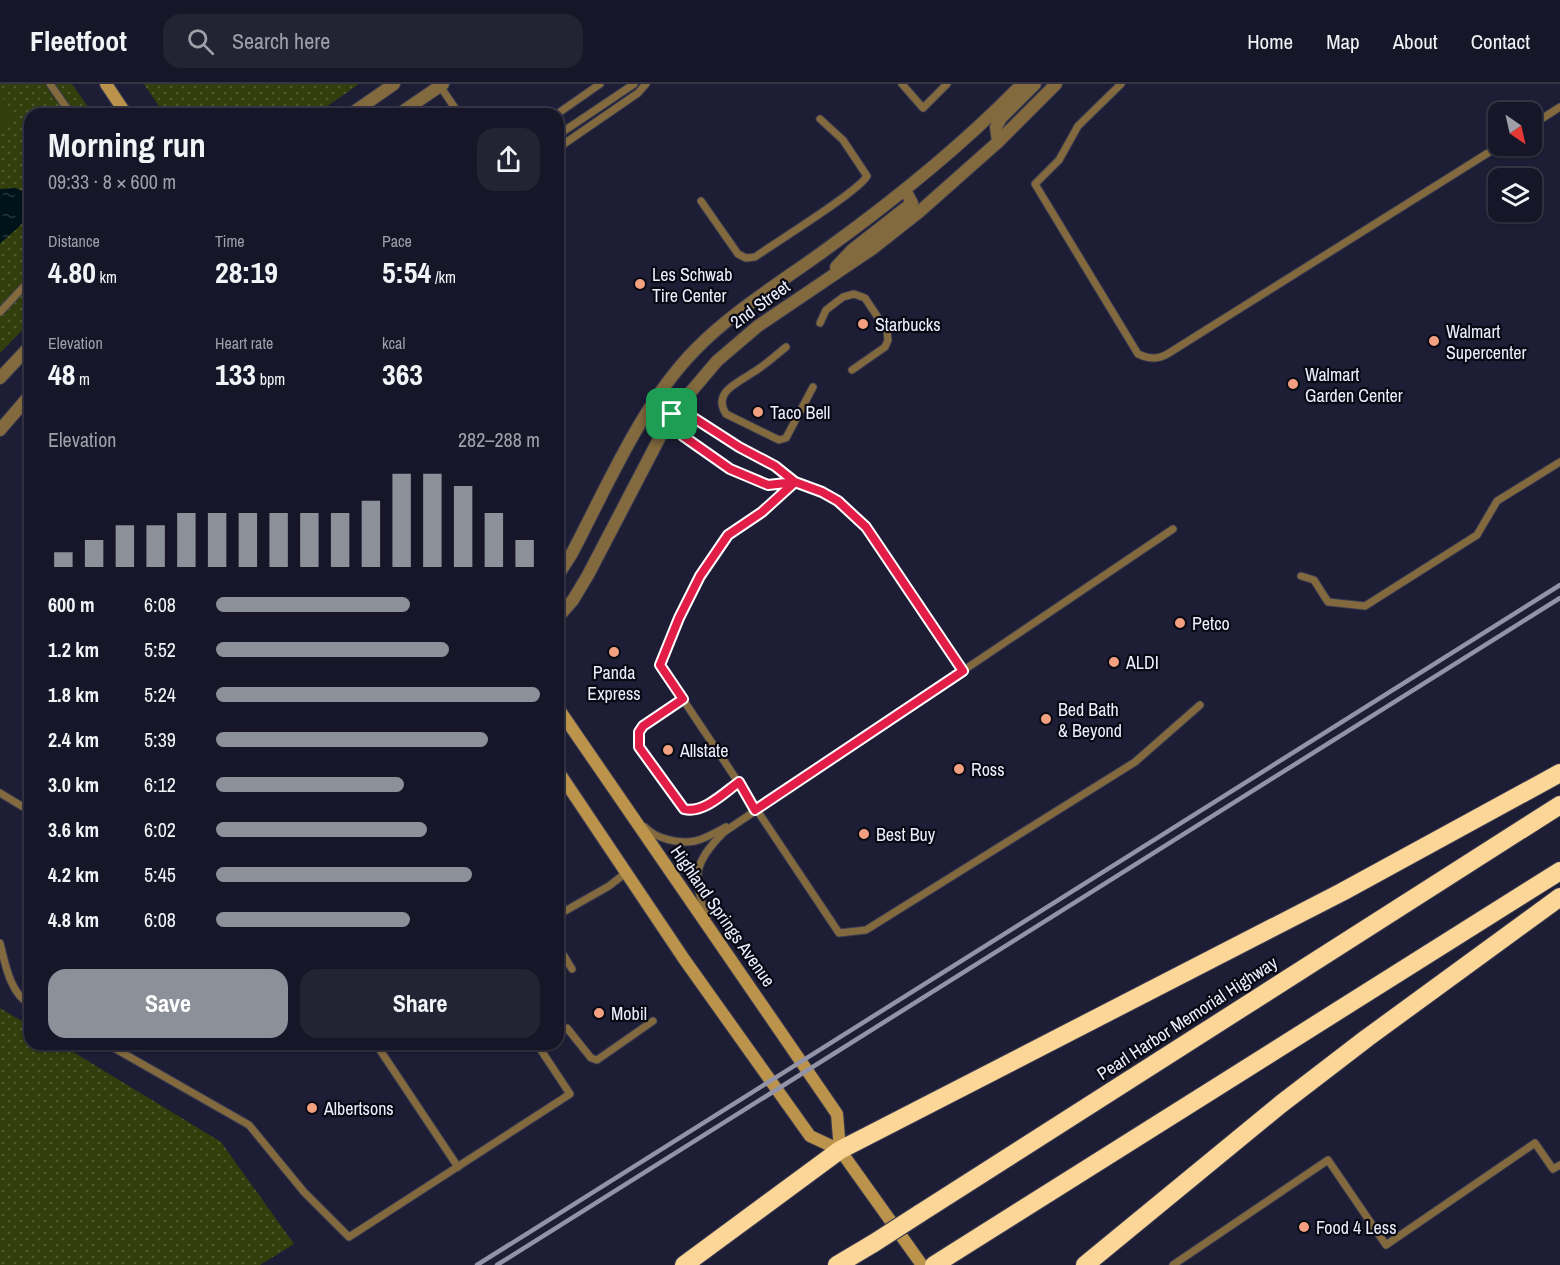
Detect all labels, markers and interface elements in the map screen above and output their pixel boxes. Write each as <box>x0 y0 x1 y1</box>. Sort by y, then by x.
search box <box>163 14 583 68</box>
text: Fleetfoot <box>30 22 127 60</box>
icon: search <box>184 25 217 58</box>
text: Search here <box>232 26 330 56</box>
text: Home <box>1247 27 1293 56</box>
text: Map <box>1326 27 1360 56</box>
text: About <box>1393 27 1438 56</box>
text: Contact <box>1471 27 1530 56</box>
north arrow <box>1488 102 1542 156</box>
map controls <box>1488 102 1542 222</box>
text: Morning run <box>48 123 206 167</box>
button: share <box>477 128 540 191</box>
text: 09:33 · 8 × 600 m <box>48 168 176 195</box>
button: layers <box>1488 168 1542 222</box>
text: Distance <box>48 230 100 252</box>
text: Time <box>215 230 245 252</box>
text: Pace <box>382 230 412 252</box>
text: 4.80 <box>48 252 96 292</box>
text: 28:19 <box>215 252 278 292</box>
text: 5:54 <box>382 252 431 292</box>
place label: Les Schwab Tire Center <box>652 262 732 308</box>
text: km <box>96 266 117 288</box>
text: /km <box>431 266 456 288</box>
street label: 2nd Street <box>725 274 795 334</box>
marker: Les Schwab Tire Center <box>633 277 647 291</box>
place label: Starbucks <box>875 312 941 337</box>
marker: Starbucks <box>856 317 870 331</box>
place label: Walmart Supercenter <box>1446 319 1526 365</box>
text: Elevation <box>48 332 103 354</box>
text: Heart rate <box>215 332 273 354</box>
text: kcal <box>382 332 405 354</box>
marker: Walmart Supercenter <box>1427 334 1441 348</box>
text: 48 <box>48 354 75 394</box>
text: 133 <box>215 354 256 394</box>
text: 363 <box>382 354 423 394</box>
place label: Walmart Garden Center <box>1305 362 1403 408</box>
text: m <box>75 368 90 390</box>
text: bpm <box>256 368 285 390</box>
marker: Walmart Garden Center <box>1286 377 1300 391</box>
pin <box>646 388 697 439</box>
icon: arrive <box>655 397 688 430</box>
place label: Taco Bell <box>770 400 830 425</box>
marker: Taco Bell <box>751 405 765 419</box>
text: Elevation <box>48 426 116 453</box>
text: 282–288 m <box>458 426 540 453</box>
text: 600 m <box>48 591 95 618</box>
text: 6:08 <box>144 591 176 618</box>
place label: Petco <box>1192 611 1230 636</box>
marker: Petco <box>1173 616 1187 630</box>
text: 1.2 km <box>48 636 99 663</box>
text: 5:52 <box>144 636 176 663</box>
marker: Panda Express <box>607 645 621 659</box>
place label: ALDI <box>1125 650 1159 675</box>
marker: ALDI <box>1107 655 1121 669</box>
place label: Panda Express <box>587 660 641 706</box>
text: 1.8 km <box>48 681 99 708</box>
text: 5:24 <box>144 681 176 708</box>
place label: Bed Bath & Beyond <box>1058 697 1122 743</box>
marker: Bed Bath & Beyond <box>1039 712 1053 726</box>
text: 2.4 km <box>48 726 99 753</box>
text: 5:39 <box>144 726 176 753</box>
place label: Allstate <box>679 738 728 763</box>
marker: Allstate <box>661 743 675 757</box>
place label: Ross <box>971 757 1005 782</box>
marker: Ross <box>952 762 966 776</box>
text: 3.0 km <box>48 771 99 798</box>
text: 6:12 <box>144 771 176 798</box>
text: 3.6 km <box>48 816 99 843</box>
text: 6:02 <box>144 816 176 843</box>
place label: Best Buy <box>876 822 936 847</box>
marker: Best Buy <box>857 827 871 841</box>
street label: Highland Springs Avenue <box>665 840 781 992</box>
text: 4.2 km <box>48 861 99 888</box>
text: 5:45 <box>144 861 176 888</box>
text: 4.8 km <box>48 906 99 933</box>
text: 6:08 <box>144 906 176 933</box>
street label: Pearl Harbor Memorial Highway <box>1092 950 1283 1086</box>
button: Save <box>48 969 288 1038</box>
button: Share <box>300 969 540 1038</box>
place label: Mobil <box>611 1001 647 1026</box>
marker: Mobil <box>592 1006 606 1020</box>
place label: Albertsons <box>323 1096 394 1121</box>
marker: Albertsons <box>305 1101 319 1115</box>
place label: Food 4 Less <box>1316 1215 1397 1240</box>
marker: Food 4 Less <box>1297 1220 1311 1234</box>

